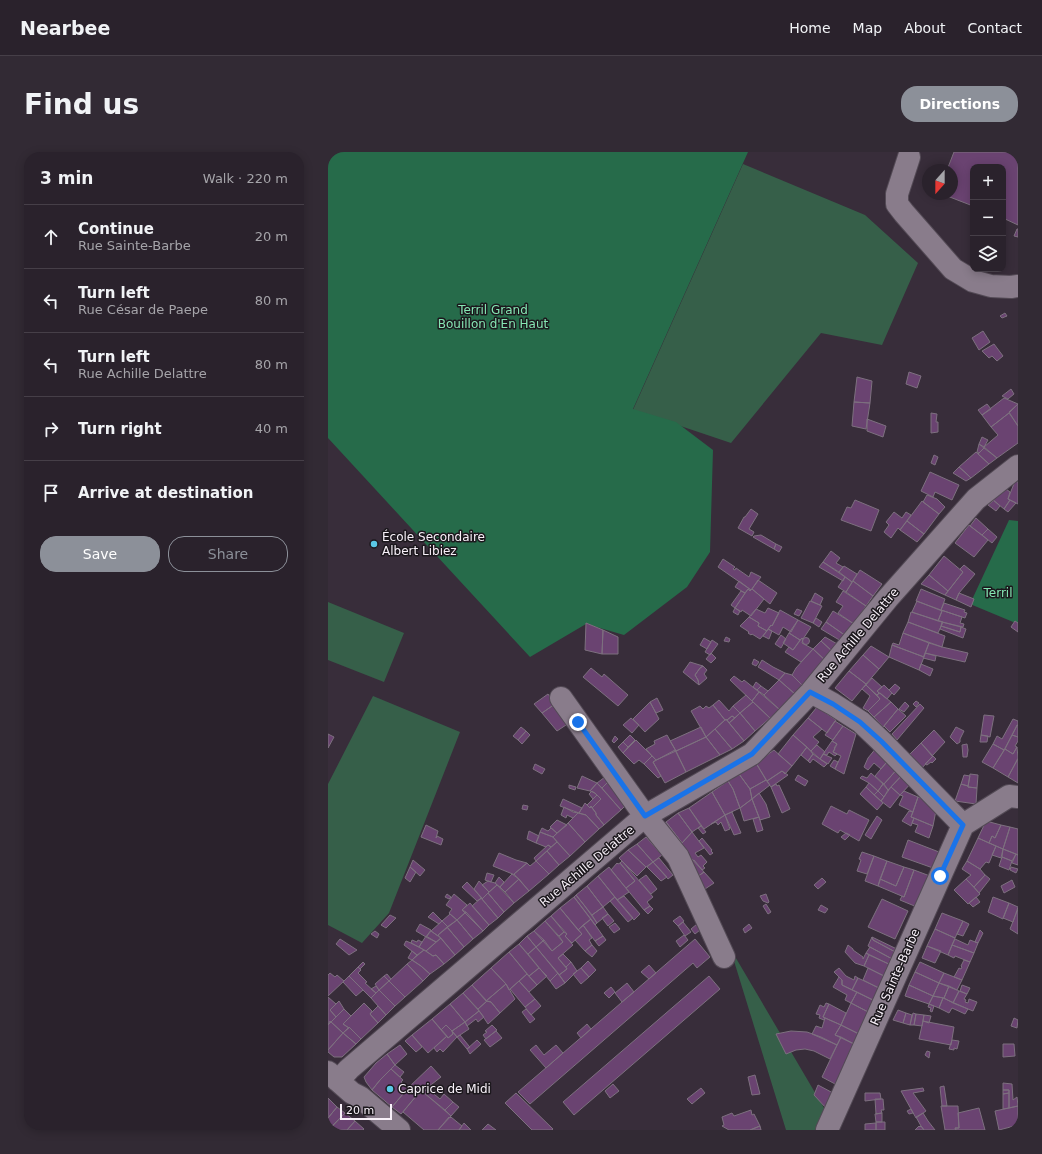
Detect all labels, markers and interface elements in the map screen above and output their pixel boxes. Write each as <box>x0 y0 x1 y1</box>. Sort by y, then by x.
text: Nearbee <box>20 17 110 39</box>
text: Home <box>789 20 831 36</box>
text: Map <box>853 20 882 36</box>
text: About <box>904 20 946 36</box>
text: Contact <box>968 20 1022 36</box>
button: Directions <box>901 86 1018 122</box>
text: Find us <box>24 88 139 121</box>
north arrow <box>922 164 958 200</box>
map controls <box>970 164 1006 272</box>
button: + <box>970 164 1006 200</box>
text: 3 min <box>40 168 93 188</box>
text: Walk · 220 m <box>203 171 288 186</box>
button: − <box>970 200 1006 236</box>
text: Continue <box>78 220 154 238</box>
icon: ahead <box>40 226 62 248</box>
text: 20 m <box>255 229 288 244</box>
button: layers <box>970 236 1006 272</box>
text: Rue Sainte-Barbe <box>78 238 191 253</box>
text: Turn left <box>78 284 150 302</box>
icon: left <box>40 290 62 312</box>
text: 80 m <box>255 293 288 308</box>
text: Rue César de Paepe <box>78 302 208 317</box>
park label: Terril Grand Bouillon d'En Haut <box>438 303 549 331</box>
text: Turn left <box>78 348 150 366</box>
icon: left <box>40 354 62 376</box>
text: 80 m <box>255 357 288 372</box>
text: Rue Achille Delattre <box>78 366 207 381</box>
icon: right <box>40 418 62 440</box>
text: Turn right <box>78 420 162 438</box>
text: 40 m <box>255 421 288 436</box>
icon: arrive <box>40 482 62 504</box>
text: Arrive at destination <box>78 484 253 502</box>
place label: École Secondaire Albert Libiez <box>382 529 485 558</box>
button: Save <box>40 536 160 572</box>
button: Share <box>168 536 288 572</box>
marker: École Secondaire Albert Libiez <box>369 539 379 549</box>
street label: Rue Achille Delattre <box>814 585 902 685</box>
park label: Terril <box>983 586 1013 600</box>
route end <box>569 713 587 731</box>
street label: Rue Achille Delattre <box>537 822 637 910</box>
route start <box>931 867 949 885</box>
street label: Rue Sainte-Barbe <box>867 927 923 1027</box>
place label: Caprice de Midi <box>398 1082 491 1096</box>
marker: Caprice de Midi <box>385 1084 395 1094</box>
scale bar <box>340 1102 392 1121</box>
text: 20 m <box>346 1104 374 1117</box>

